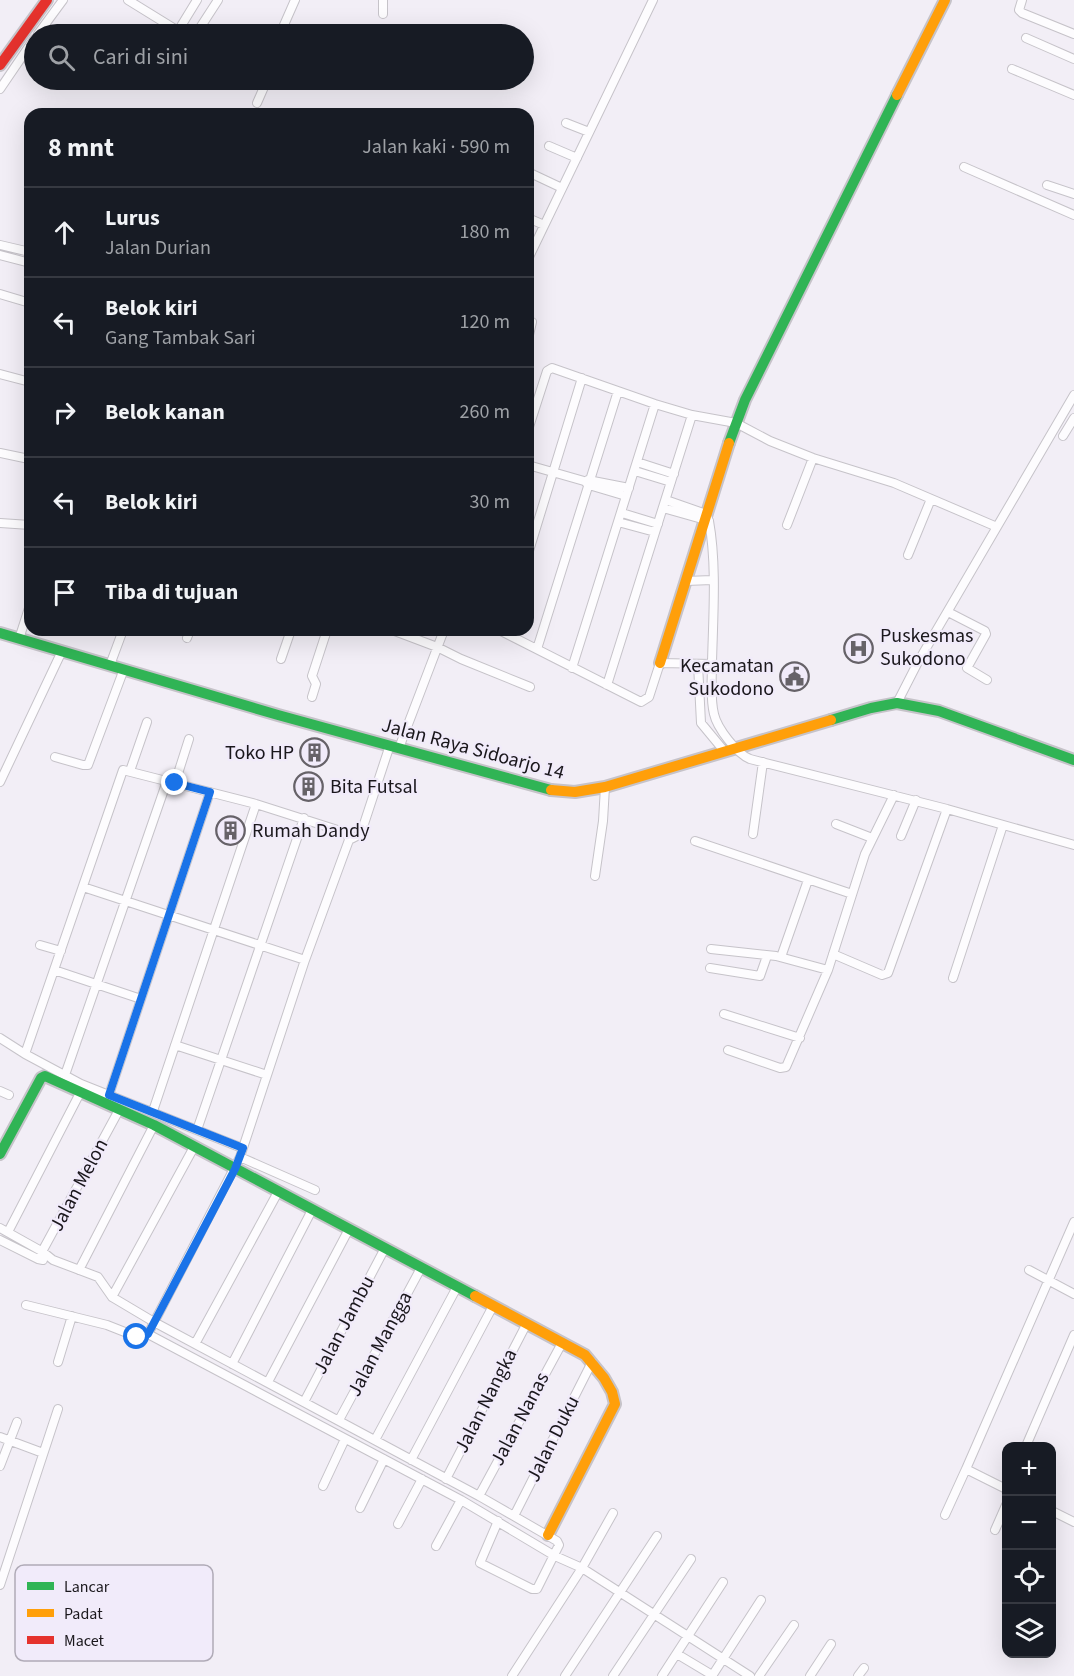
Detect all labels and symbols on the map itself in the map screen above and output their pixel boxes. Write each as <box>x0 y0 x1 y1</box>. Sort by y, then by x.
place label: Puskesmas Sukodono <box>880 622 973 673</box>
hospital icon: Puskesmas Sukodono <box>843 632 875 664</box>
place label: Kecamatan Sukodono <box>680 652 774 703</box>
public building icon: Kecamatan Sukodono <box>779 661 811 693</box>
street label: Jalan Raya Sidoarjo 14 <box>379 711 568 787</box>
building icon: Toko HP <box>299 737 331 769</box>
place label: Toko HP <box>225 739 294 767</box>
route end <box>161 769 187 795</box>
building icon: Bita Futsal <box>293 771 325 803</box>
place label: Bita Futsal <box>330 773 418 801</box>
building icon: Rumah Dandy <box>215 815 247 847</box>
place label: Rumah Dandy <box>252 817 370 845</box>
street label: Jalan Melon <box>43 1134 115 1236</box>
street label: Jalan Jambu <box>306 1271 382 1379</box>
street label: Jalan Mangga <box>341 1287 419 1401</box>
route start <box>123 1323 149 1349</box>
street label: Jalan Nangka <box>448 1344 524 1458</box>
street label: Jalan Nanas <box>484 1367 556 1471</box>
street label: Jalan Duku <box>519 1391 587 1487</box>
legend <box>15 1565 213 1661</box>
text: Lancar <box>64 1576 110 1598</box>
text: Padat <box>64 1603 103 1625</box>
text: Macet <box>64 1630 104 1652</box>

